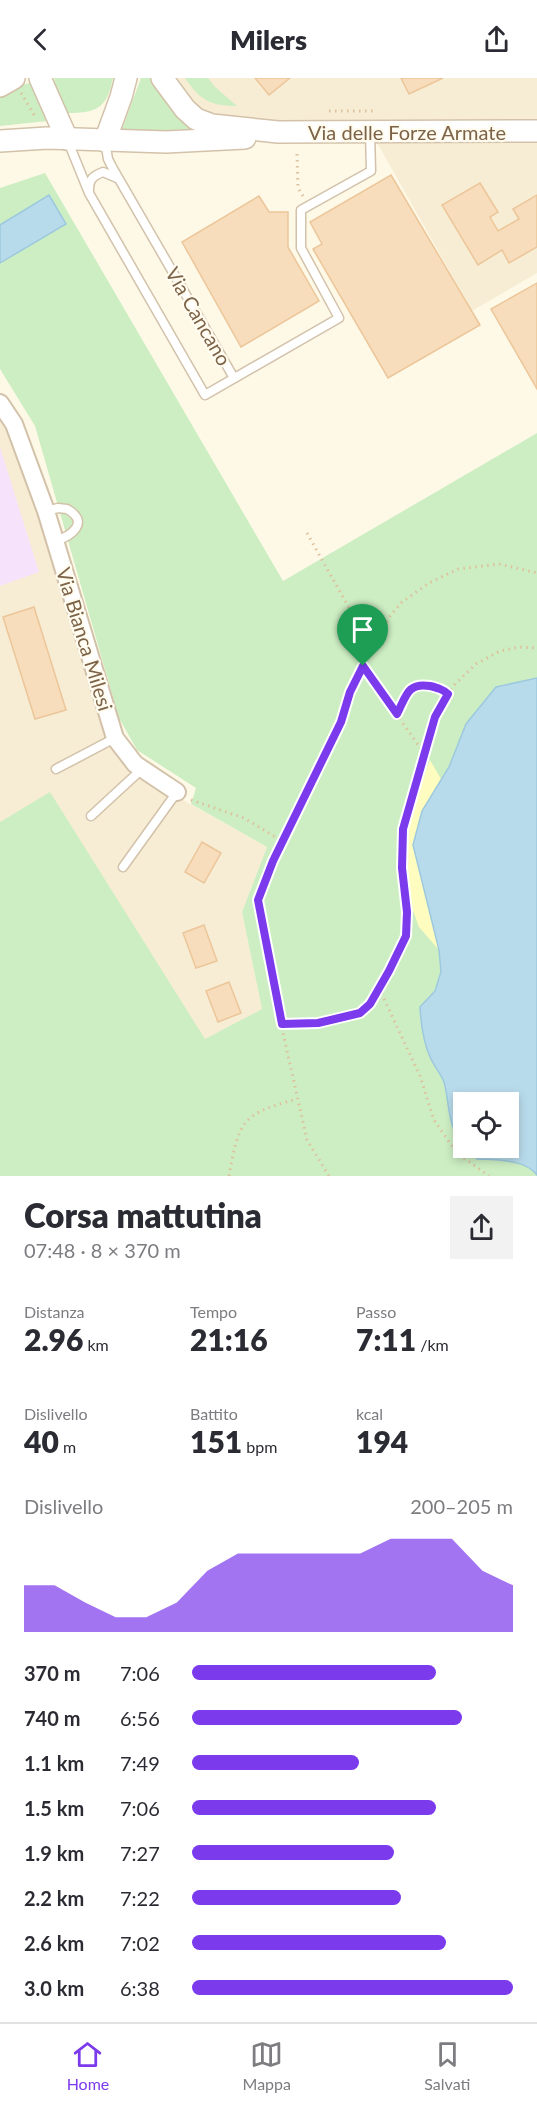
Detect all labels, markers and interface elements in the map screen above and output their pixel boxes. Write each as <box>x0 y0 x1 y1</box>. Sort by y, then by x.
icon: back <box>24 23 57 56</box>
text: Milers <box>230 23 307 56</box>
icon: share <box>480 23 513 56</box>
street label: Via delle Forze Armate <box>308 120 506 144</box>
street label: Via Cancano <box>161 262 237 370</box>
street label: Via Bianca Milesi <box>52 564 118 714</box>
pin <box>337 604 388 666</box>
icon: arrive <box>346 613 379 646</box>
map controls <box>453 1092 519 1158</box>
button: locate <box>453 1092 519 1158</box>
text: Corsa mattutina <box>24 1195 262 1235</box>
button: share <box>450 1196 513 1259</box>
text: 07:48 · 8 × 370 m <box>24 1238 181 1262</box>
text: Distanza <box>24 1302 85 1321</box>
text: Tempo <box>190 1302 237 1321</box>
text: Passo <box>356 1302 396 1321</box>
text: 2.96 <box>24 1321 83 1357</box>
text: 21:16 <box>190 1321 268 1357</box>
text: 7:11 <box>356 1321 416 1357</box>
text: km <box>83 1335 109 1354</box>
text: /km <box>416 1335 449 1354</box>
text: Dislivello <box>24 1404 88 1423</box>
text: Battito <box>190 1404 238 1423</box>
text: kcal <box>356 1404 383 1423</box>
text: 40 <box>24 1423 59 1459</box>
text: 151 <box>190 1423 242 1459</box>
text: 194 <box>356 1423 408 1459</box>
text: m <box>59 1437 76 1456</box>
text: bpm <box>242 1437 277 1456</box>
text: Dislivello <box>24 1494 103 1518</box>
text: 200–205 m <box>410 1494 513 1518</box>
text: 370 m <box>24 1661 80 1685</box>
text: 7:06 <box>120 1661 160 1685</box>
text: 740 m <box>24 1706 80 1730</box>
text: 6:56 <box>120 1706 160 1730</box>
text: 1.1 km <box>24 1751 84 1775</box>
text: 7:49 <box>120 1751 160 1775</box>
text: 1.5 km <box>24 1796 84 1820</box>
text: 7:06 <box>120 1796 160 1820</box>
text: 1.9 km <box>24 1841 84 1865</box>
text: 7:27 <box>120 1841 160 1865</box>
text: 2.2 km <box>24 1886 84 1910</box>
text: 7:22 <box>120 1886 160 1910</box>
text: 2.6 km <box>24 1931 84 1955</box>
text: 7:02 <box>120 1931 160 1955</box>
text: 3.0 km <box>24 1976 84 2000</box>
text: 6:38 <box>120 1976 160 2000</box>
tab: Home <box>67 2038 109 2093</box>
tab: Mappa <box>243 2038 291 2093</box>
tab: Salvati <box>424 2038 470 2093</box>

